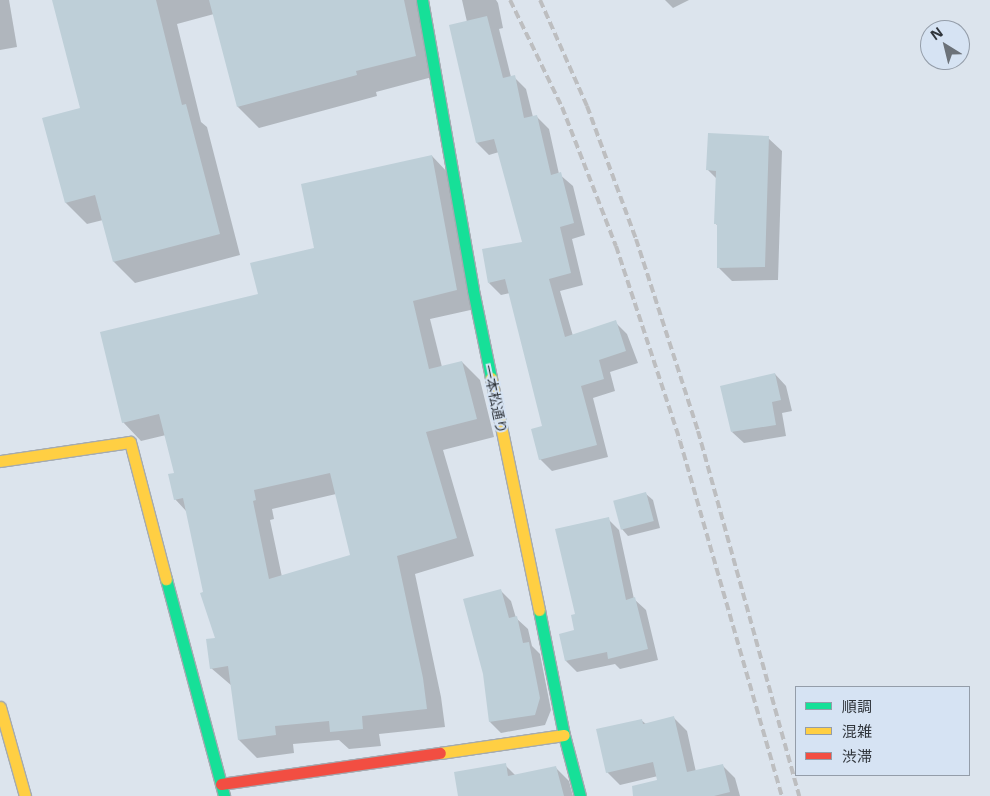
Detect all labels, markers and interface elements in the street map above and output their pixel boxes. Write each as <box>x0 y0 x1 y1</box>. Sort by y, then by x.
north arrow <box>920 20 970 70</box>
text: N <box>926 22 947 44</box>
street label: 一本松通り <box>480 363 510 435</box>
legend <box>795 686 970 776</box>
text: 順調 <box>842 696 872 716</box>
text: 混雑 <box>842 721 872 741</box>
text: 渋滞 <box>842 746 872 766</box>

